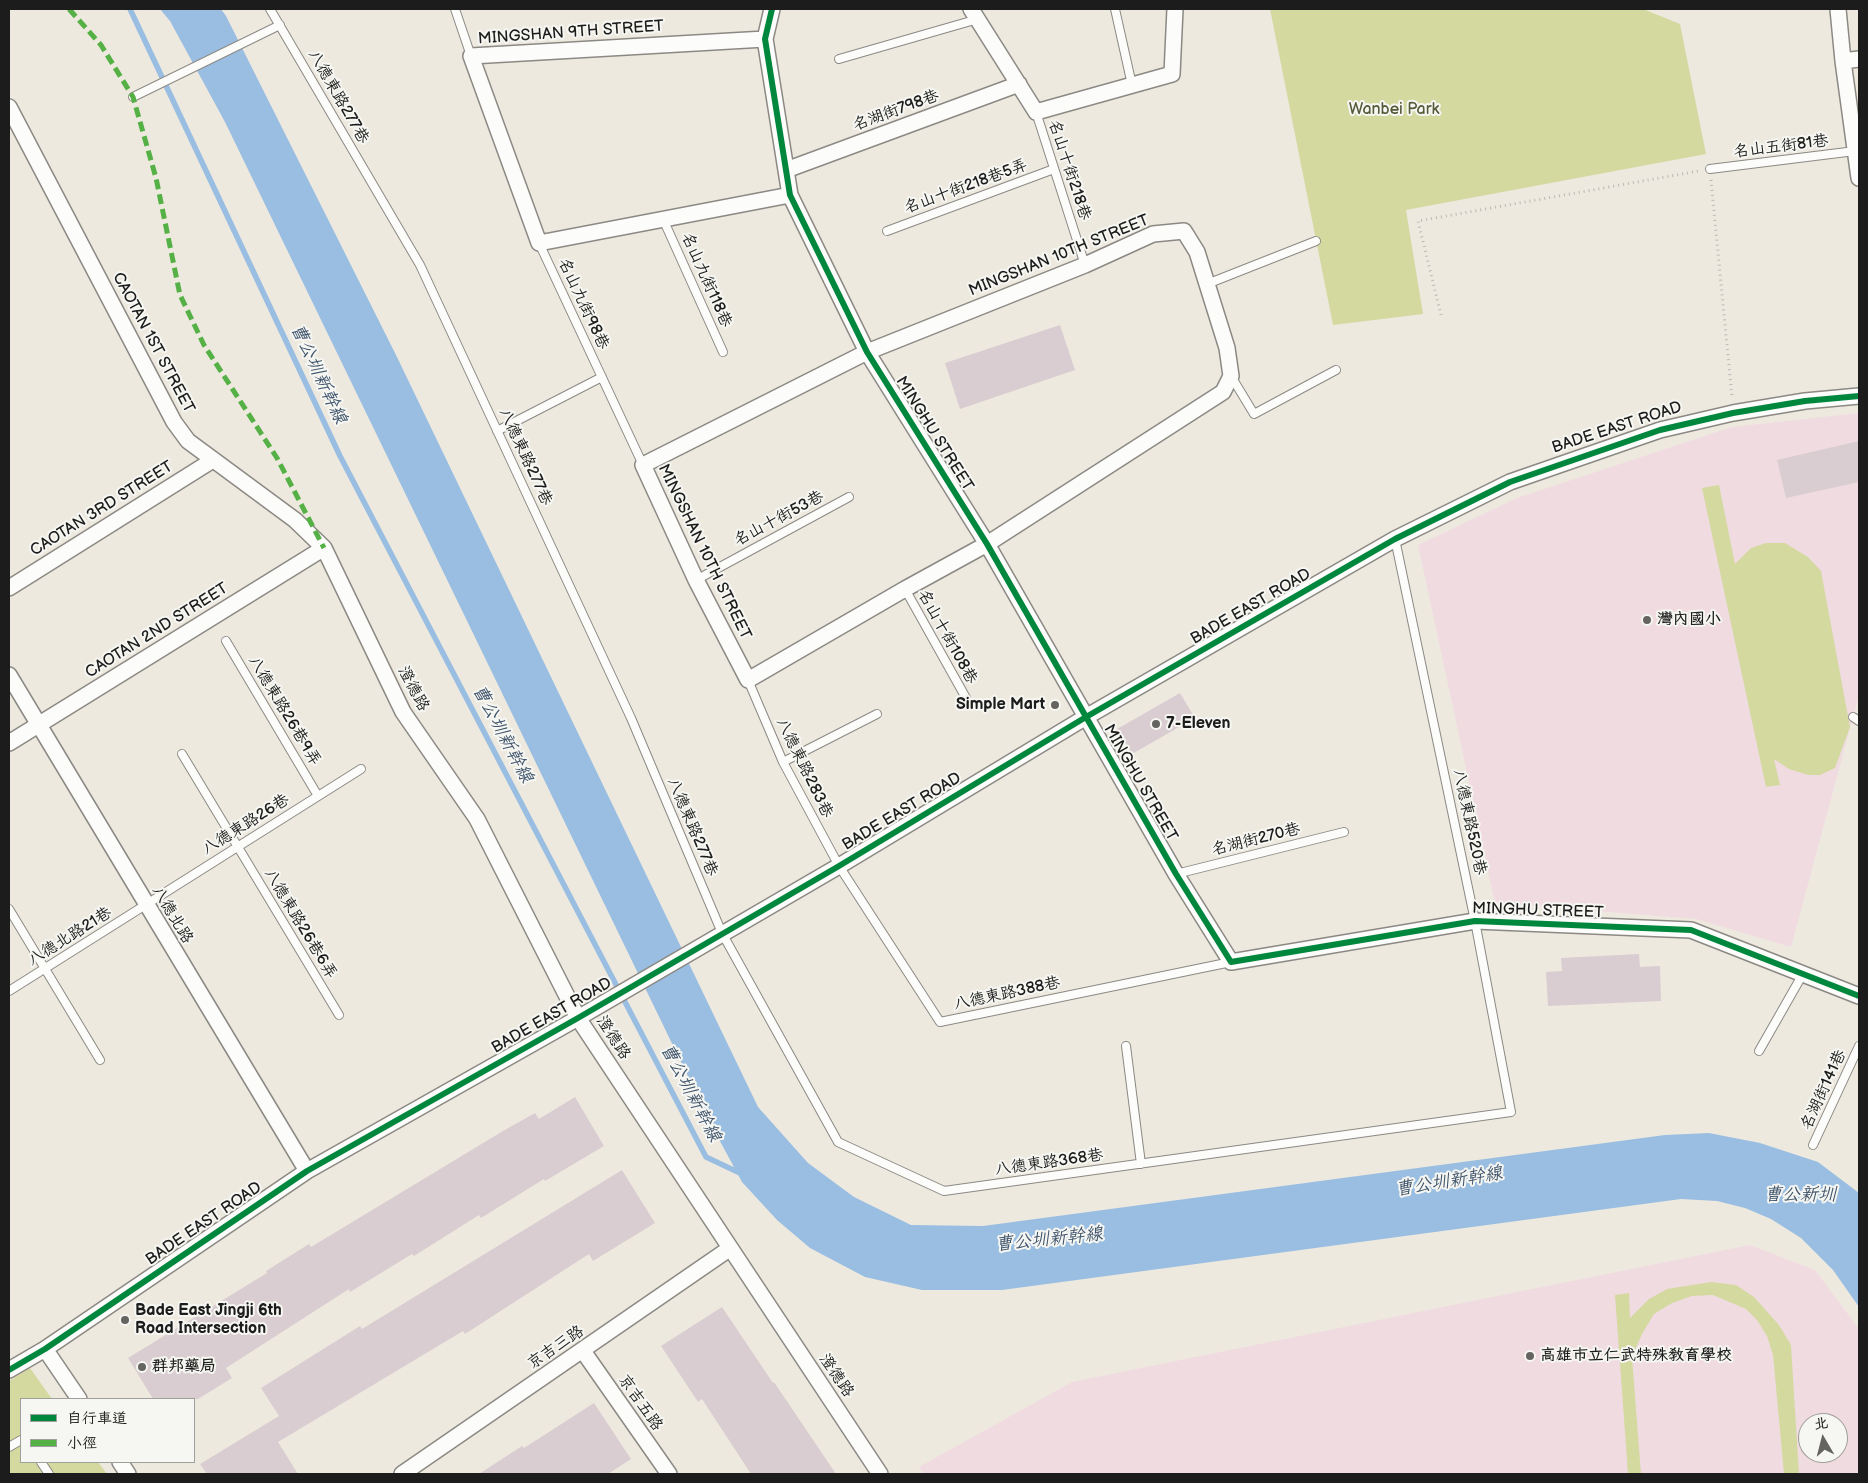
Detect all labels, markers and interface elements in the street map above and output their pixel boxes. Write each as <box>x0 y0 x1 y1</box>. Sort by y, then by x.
street label: MINGSHAN 9TH STREET <box>477 17 665 49</box>
street label: 八德東路277巷 <box>303 47 373 147</box>
street label: 名湖街798巷 <box>850 87 942 135</box>
park label: Wanbei Park <box>1349 100 1439 120</box>
street label: 名山十街218巷 <box>1044 117 1094 223</box>
street label: 名山五街81巷 <box>1732 132 1830 162</box>
street label: 名山十街218巷5弄 <box>902 156 1030 218</box>
street label: MINGSHAN 10TH STREET <box>966 211 1152 301</box>
street label: 名山九街118巷 <box>677 230 735 330</box>
street label: 名山九街98巷 <box>553 255 613 353</box>
street label: CAOTAN 1ST STREET <box>108 269 198 417</box>
water label: 曹公圳新幹線 <box>285 320 351 428</box>
street label: MINGHU STREET <box>891 373 977 495</box>
street label: BADE EAST ROAD <box>1550 398 1684 458</box>
street label: 八德東路277巷 <box>494 405 556 509</box>
street label: CAOTAN 3RD STREET <box>27 457 177 561</box>
street label: MINGSHAN 10TH STREET <box>653 461 755 643</box>
street label: 名山十街53巷 <box>731 487 827 551</box>
street label: BADE EAST ROAD <box>1188 565 1314 649</box>
street label: CAOTAN 2ND STREET <box>82 579 232 683</box>
street label: 名山十街108巷 <box>913 586 981 688</box>
place label: 灣內國小 <box>1657 610 1721 630</box>
marker: 灣內國小 <box>1641 614 1653 626</box>
street label: 八德東路26巷9弄 <box>244 653 324 769</box>
street label: 澄德路 <box>393 663 433 715</box>
water label: 曹公圳新幹線 <box>467 681 537 787</box>
place label: Simple Mart <box>956 695 1045 715</box>
marker: Simple Mart <box>1049 699 1061 711</box>
place label: 7-Eleven <box>1166 714 1230 734</box>
street label: 八德東路283巷 <box>772 715 836 821</box>
marker: 7-Eleven <box>1150 718 1162 730</box>
street label: MINGHU STREET <box>1099 721 1181 845</box>
street label: 八德東路520巷 <box>1448 767 1490 877</box>
street label: BADE EAST ROAD <box>839 769 965 855</box>
street label: 八德東路277巷 <box>663 775 721 879</box>
street label: 八德東路26巷 <box>199 791 293 859</box>
street label: 名湖街270巷 <box>1210 820 1302 860</box>
street label: 八德東路26巷6弄 <box>260 865 340 983</box>
street label: 八德北路 <box>147 883 197 947</box>
street label: MINGHU STREET <box>1472 899 1604 923</box>
street label: 八德北路21巷 <box>24 904 116 970</box>
street label: 八德東路388巷 <box>952 973 1062 1015</box>
street label: BADE EAST ROAD <box>489 974 615 1058</box>
street label: 澄德路 <box>592 1013 634 1063</box>
water label: 曹公圳新幹線 <box>655 1040 725 1146</box>
street label: 名湖街141巷 <box>1797 1047 1851 1133</box>
street label: 八德東路368巷 <box>994 1146 1104 1180</box>
water label: 曹公圳新幹線 <box>1394 1163 1504 1201</box>
street label: BADE EAST ROAD <box>142 1178 266 1270</box>
water label: 曹公新圳 <box>1764 1184 1836 1206</box>
water label: 曹公圳新幹線 <box>994 1224 1104 1256</box>
place label: Bade East Jingji 6th Road Intersection <box>135 1301 282 1339</box>
marker: Bade East Jingji 6th Road Intersection <box>119 1314 131 1326</box>
street label: 京吉三路 <box>524 1322 588 1374</box>
place label: 高雄市立仁武特殊教育學校 <box>1540 1346 1732 1366</box>
marker: 高雄市立仁武特殊教育學校 <box>1524 1350 1536 1362</box>
street label: 澄德路 <box>815 1351 857 1401</box>
place label: 群邦藥局 <box>152 1357 216 1377</box>
marker: 群邦藥局 <box>136 1361 148 1373</box>
street label: 京吉五路 <box>614 1371 666 1435</box>
legend <box>20 1398 195 1463</box>
text: 自行車道 <box>67 1409 127 1428</box>
north arrow <box>1798 1413 1848 1463</box>
text: 北 <box>1813 1414 1829 1433</box>
text: 小徑 <box>67 1434 97 1453</box>

